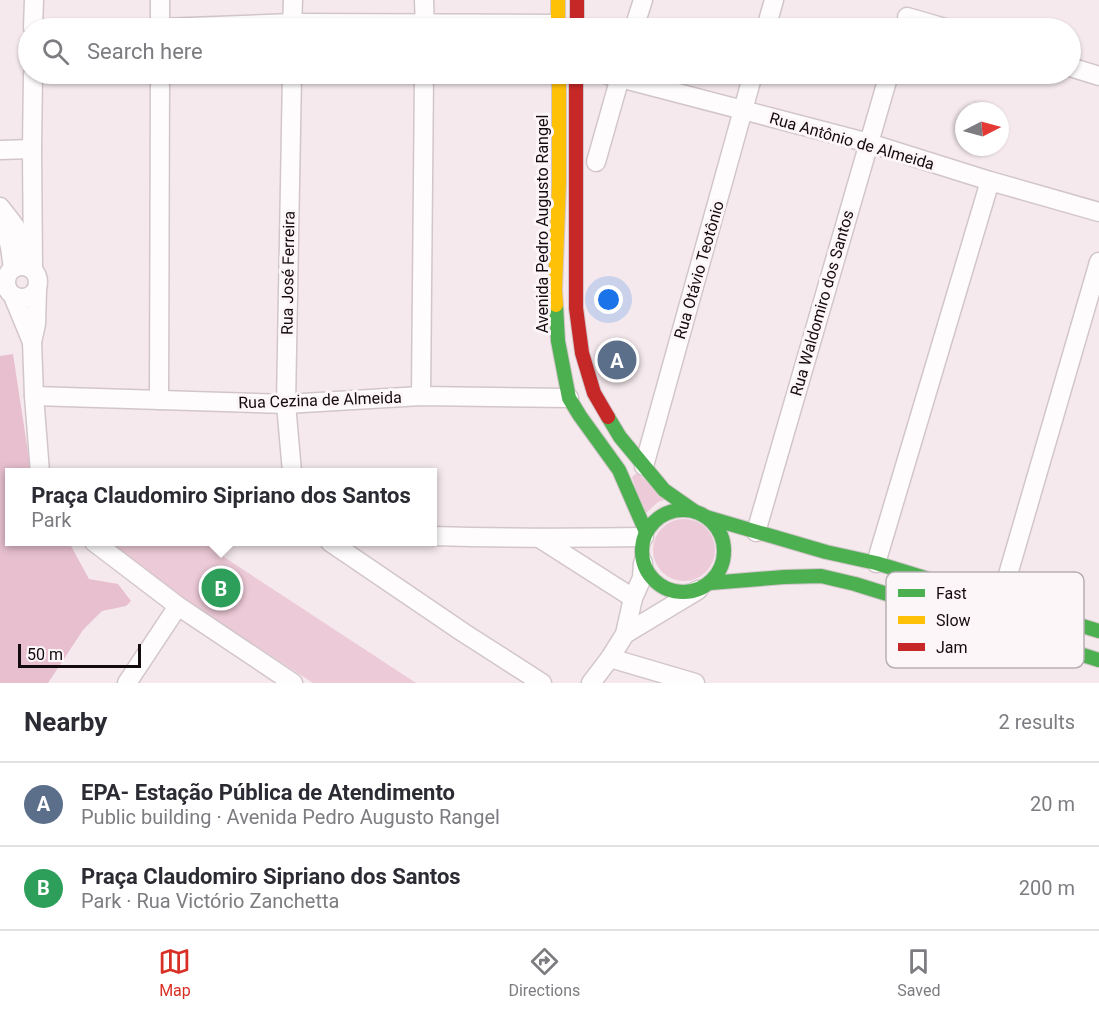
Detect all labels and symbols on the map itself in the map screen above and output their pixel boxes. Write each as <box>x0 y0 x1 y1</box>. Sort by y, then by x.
north arrow <box>955 102 1009 156</box>
street label: Rua Antônio de Almeida <box>767 108 937 174</box>
street label: Avenida Pedro Augusto Rangel <box>533 115 552 333</box>
street label: Rua Otávio Teotônio <box>670 199 728 341</box>
street label: Rua Waldomiro dos Santos <box>786 208 858 398</box>
street label: Rua José Ferreira <box>277 211 299 335</box>
your location <box>594 285 623 314</box>
pin: A <box>598 338 636 382</box>
street label: Rua Cezina de Almeida <box>238 388 402 412</box>
pin: B <box>202 566 240 610</box>
legend <box>886 572 1084 668</box>
text: Fast <box>936 584 967 603</box>
text: Slow <box>936 611 971 630</box>
text: Jam <box>936 638 968 657</box>
scale bar <box>18 641 141 668</box>

